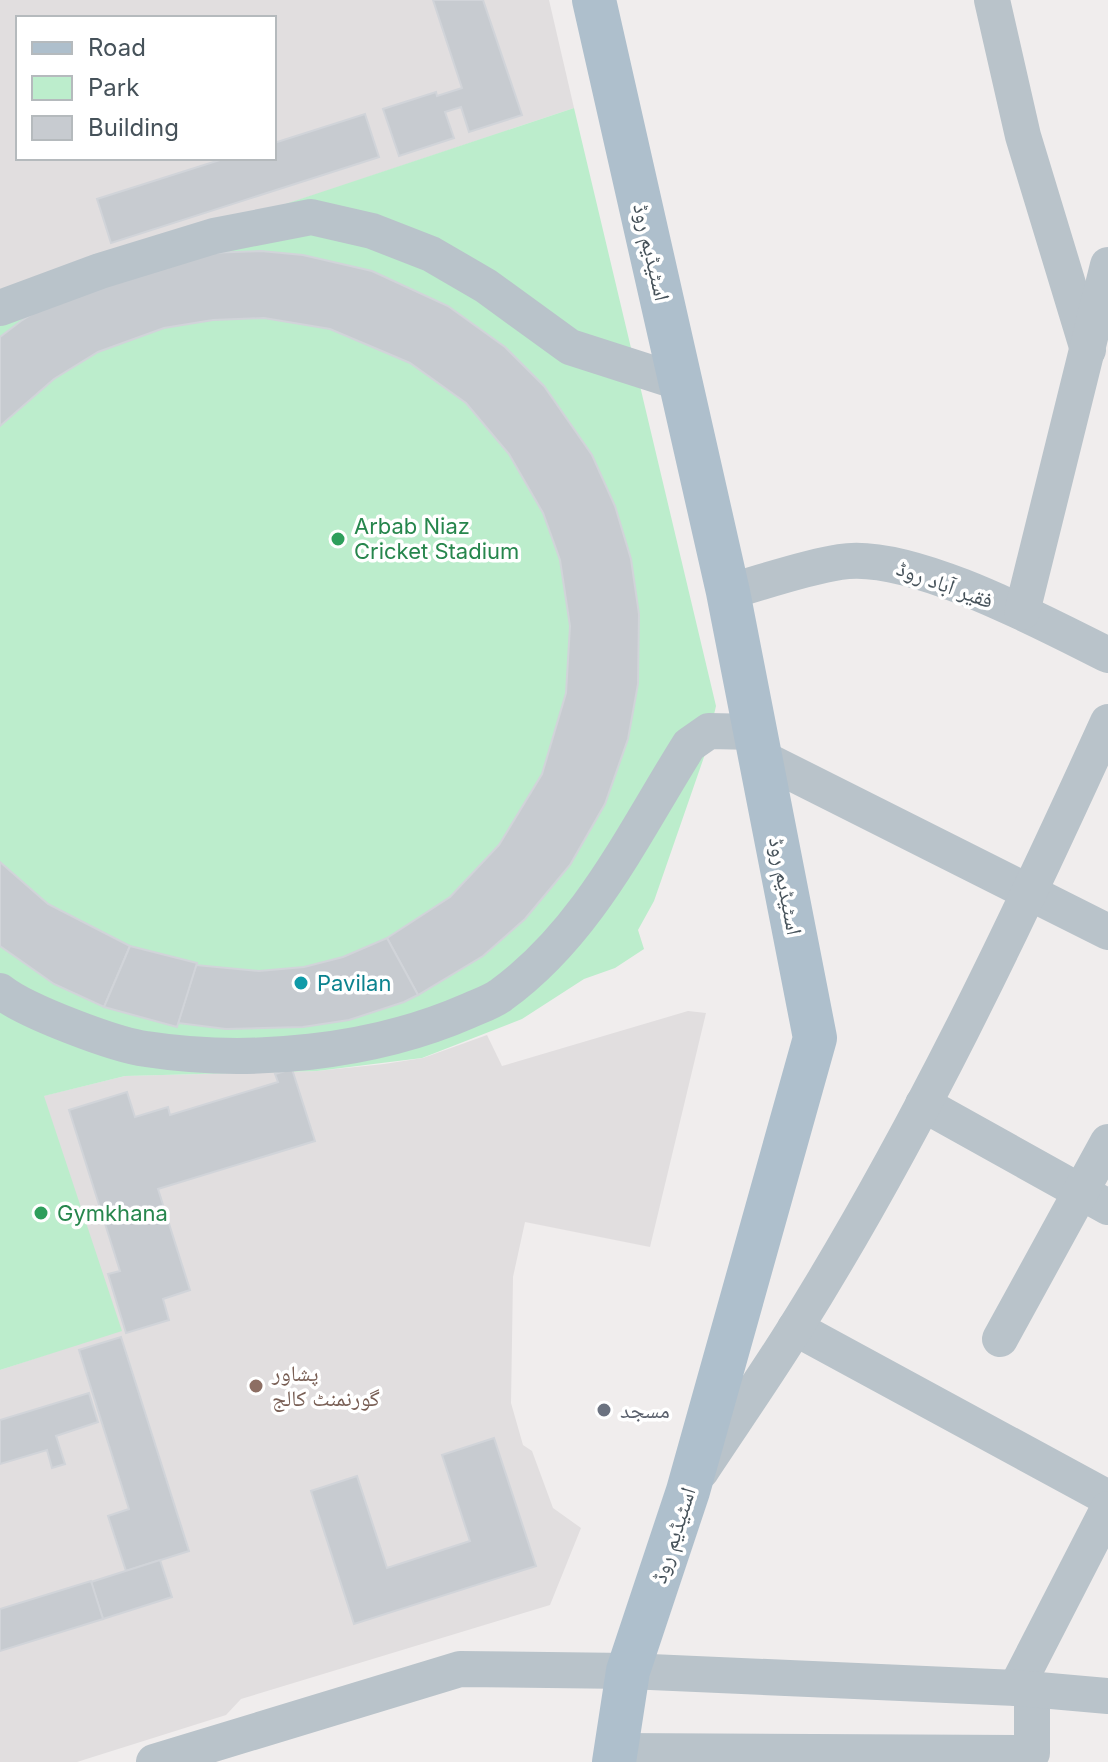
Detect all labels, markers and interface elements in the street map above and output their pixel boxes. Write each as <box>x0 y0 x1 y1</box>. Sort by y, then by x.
legend <box>16 16 276 160</box>
text: Road <box>88 33 146 62</box>
text: Park <box>88 73 139 102</box>
text: Building <box>88 113 179 142</box>
street label: اسٹیڈیم روڈ <box>626 201 676 304</box>
place label: Arbab Niaz Cricket Stadium <box>354 513 519 564</box>
marker: Arbab Niaz Cricket Stadium <box>329 530 347 548</box>
street label: فقیر آباد روڈ <box>893 555 997 613</box>
street label: اسٹیڈیم روڈ <box>762 835 808 938</box>
place label: Pavilan <box>317 970 391 996</box>
marker: Pavilan <box>292 974 310 992</box>
place label: Gymkhana <box>57 1200 168 1226</box>
marker: Gymkhana <box>32 1204 50 1222</box>
place label: پشاور گورنمنٹ کالج <box>271 1360 380 1412</box>
marker: پشاور گورنمنٹ کالج <box>247 1377 265 1395</box>
place label: مسجد <box>620 1397 670 1423</box>
marker: مسجد <box>595 1401 613 1419</box>
street label: اسٹیڈیم روڈ <box>645 1484 703 1587</box>

